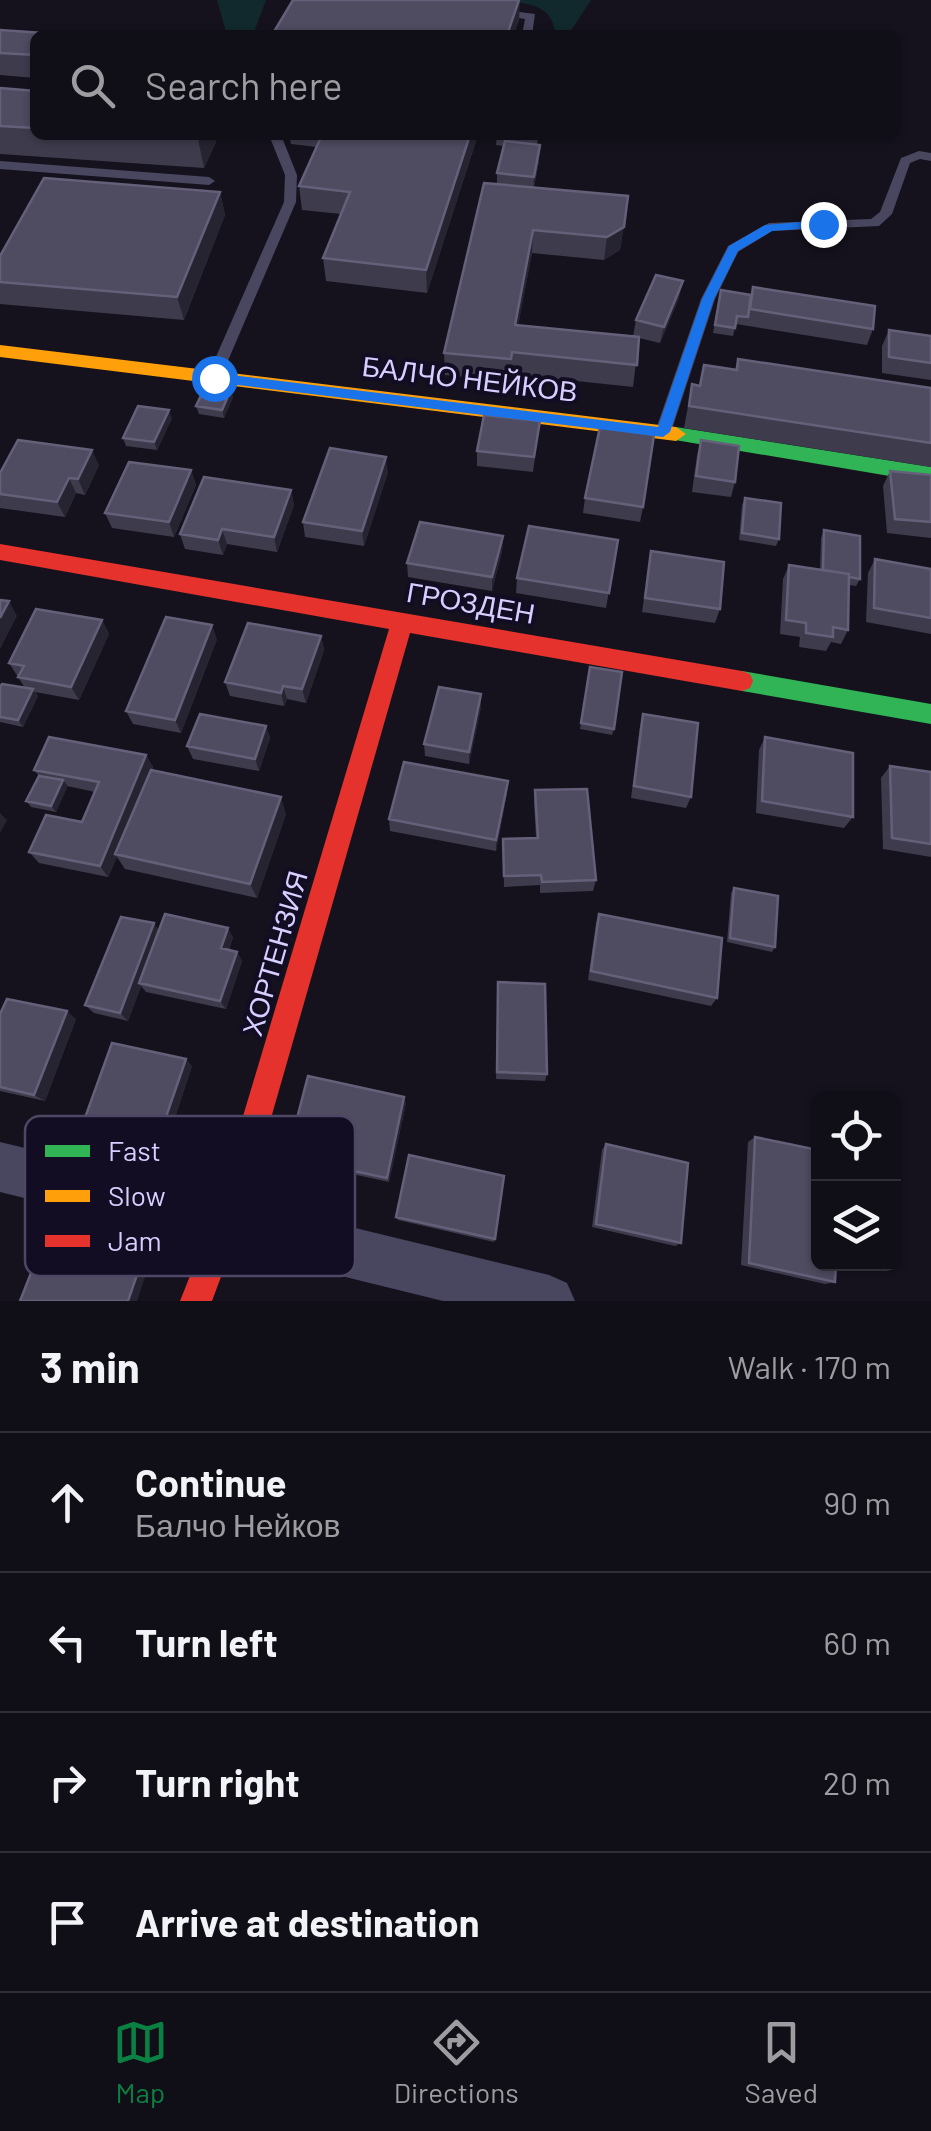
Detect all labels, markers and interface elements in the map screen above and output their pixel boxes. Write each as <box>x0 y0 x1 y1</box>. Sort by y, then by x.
search box <box>30 30 901 140</box>
icon: search <box>65 58 120 113</box>
text: Search here <box>145 62 343 108</box>
route end <box>801 202 847 248</box>
street label: БАЛЧО НЕЙКОВ <box>360 348 580 408</box>
route start <box>192 356 238 402</box>
street label: ГРОЗДЕН <box>404 574 538 630</box>
street label: ХОРТЕНЗИЯ <box>234 867 314 1039</box>
map controls <box>811 1091 901 1271</box>
button: locate <box>811 1091 901 1181</box>
legend <box>25 1116 355 1276</box>
text: Fast <box>108 1133 161 1167</box>
text: Slow <box>108 1178 166 1212</box>
button: layers <box>811 1181 901 1271</box>
text: Jam <box>108 1223 162 1257</box>
text: 3 min <box>40 1341 140 1391</box>
text: Walk · 170 m <box>728 1347 891 1385</box>
text: Continue <box>135 1459 286 1505</box>
icon: ahead <box>40 1475 95 1530</box>
text: 90 m <box>823 1483 891 1521</box>
text: Балчо Нейков <box>135 1505 341 1543</box>
icon: left <box>40 1615 95 1670</box>
text: Turn left <box>135 1619 278 1665</box>
text: 60 m <box>824 1623 891 1661</box>
icon: right <box>40 1755 95 1810</box>
text: Turn right <box>135 1759 300 1805</box>
text: 20 m <box>823 1763 891 1801</box>
icon: arrive <box>40 1895 95 1950</box>
text: Arrive at destination <box>135 1899 480 1945</box>
tab: Map <box>113 2015 168 2109</box>
tab: Directions <box>394 2015 519 2109</box>
tab: Saved <box>745 2015 818 2109</box>

